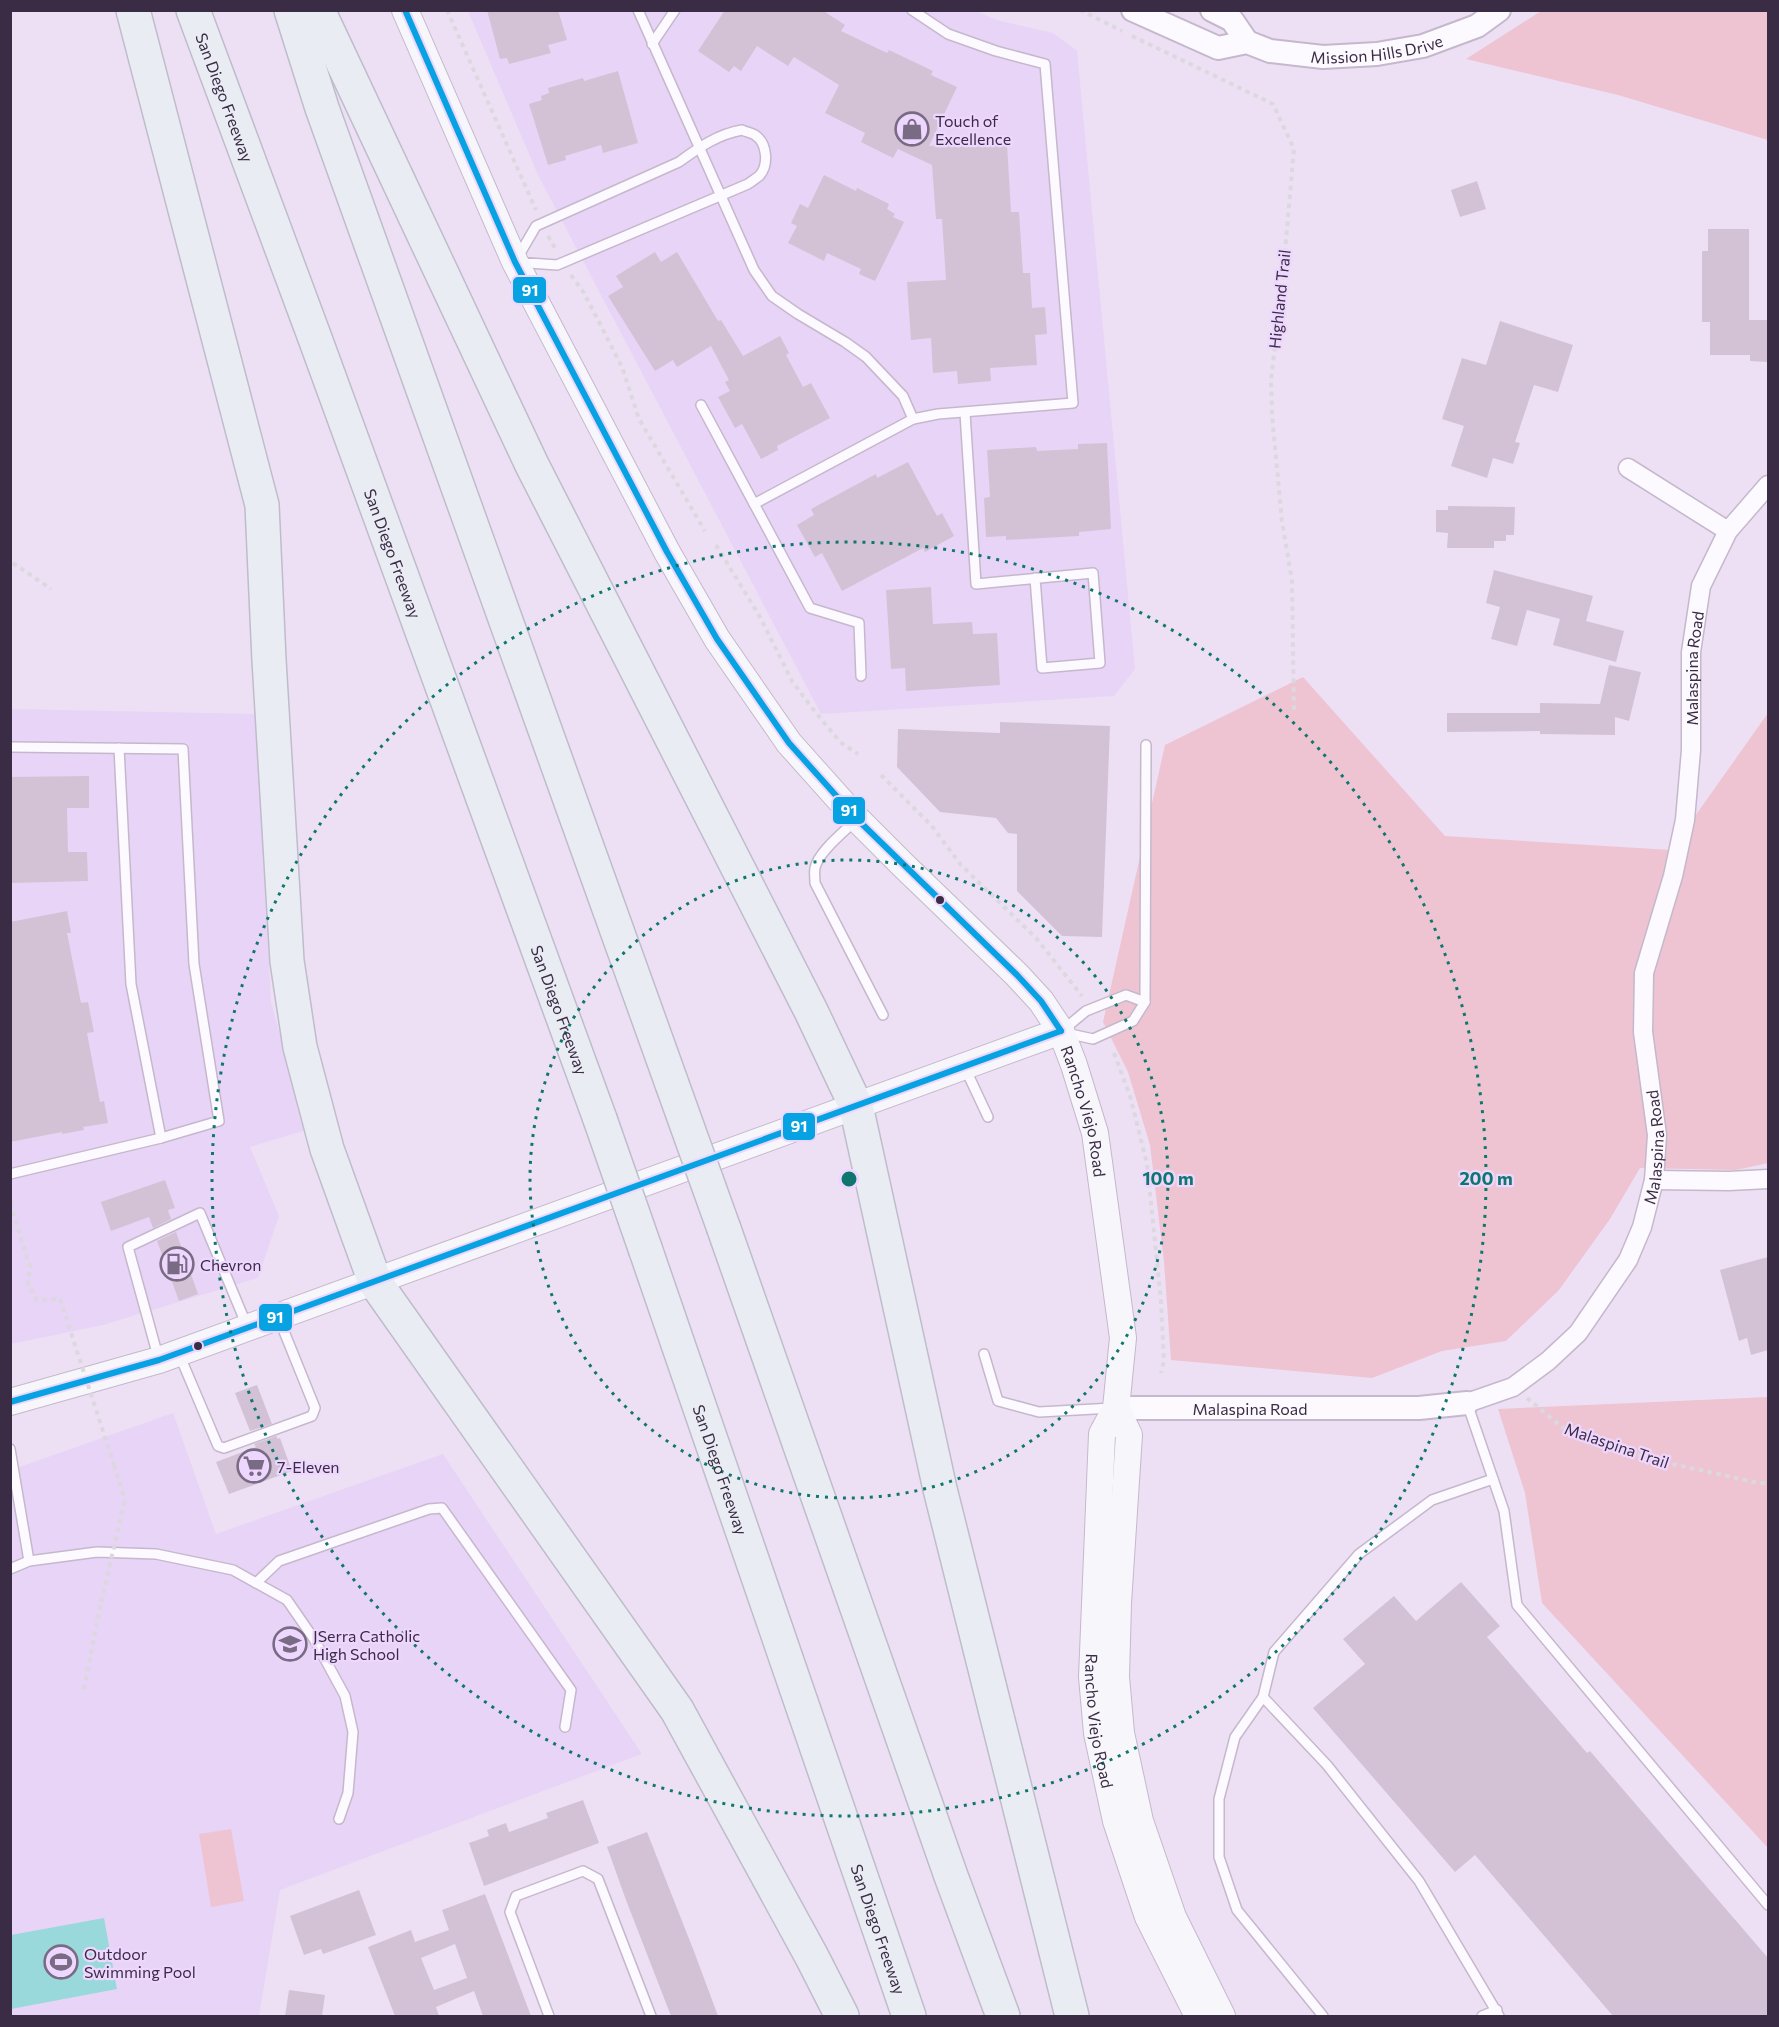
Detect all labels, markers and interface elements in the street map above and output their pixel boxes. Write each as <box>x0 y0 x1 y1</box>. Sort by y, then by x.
street label: San Diego Freeway <box>193 30 258 164</box>
street label: Mission Hills Drive <box>1310 30 1445 67</box>
shop icon: Touch of Excellence <box>894 111 930 147</box>
place label: Touch of Excellence <box>935 111 1011 148</box>
street label: Highland Trail <box>1264 249 1294 349</box>
line badge: 91 <box>512 276 547 304</box>
text: 91 <box>521 280 539 299</box>
street label: San Diego Freeway <box>361 486 426 621</box>
street label: Malaspina Road <box>1682 610 1707 725</box>
line badge: 91 <box>832 796 866 825</box>
text: 91 <box>840 800 858 819</box>
unlabelled marker <box>934 894 946 906</box>
street label: San Diego Freeway <box>528 942 592 1077</box>
street label: Rancho Viejo Road <box>1058 1043 1110 1178</box>
street label: Malaspina Road <box>1639 1089 1667 1206</box>
line badge: 91 <box>782 1112 816 1141</box>
text: 91 <box>790 1116 808 1135</box>
text: 100 m <box>1142 1167 1194 1189</box>
text: 200 m <box>1459 1167 1513 1189</box>
centre of rings <box>839 1169 859 1189</box>
fuel station icon: Chevron <box>159 1246 195 1282</box>
place label: Chevron <box>200 1255 261 1274</box>
line badge: 91 <box>258 1303 293 1332</box>
text: 91 <box>266 1307 284 1326</box>
unlabelled marker <box>192 1340 204 1352</box>
street label: Malaspina Road <box>1193 1399 1307 1418</box>
street label: San Diego Freeway <box>690 1402 752 1537</box>
street label: Malaspina Trail <box>1562 1418 1672 1472</box>
supermarket icon: 7-Eleven <box>236 1448 272 1484</box>
place label: 7-Eleven <box>277 1457 340 1476</box>
school or university icon: JSerra Catholic High School <box>272 1626 308 1662</box>
place label: JSerra Catholic High School <box>313 1626 420 1663</box>
street label: Rancho Viejo Road <box>1082 1653 1118 1790</box>
street label: San Diego Freeway <box>848 1861 910 1997</box>
sports icon: Outdoor Swimming Pool <box>43 1944 79 1980</box>
place label: Outdoor Swimming Pool <box>84 1944 196 1981</box>

